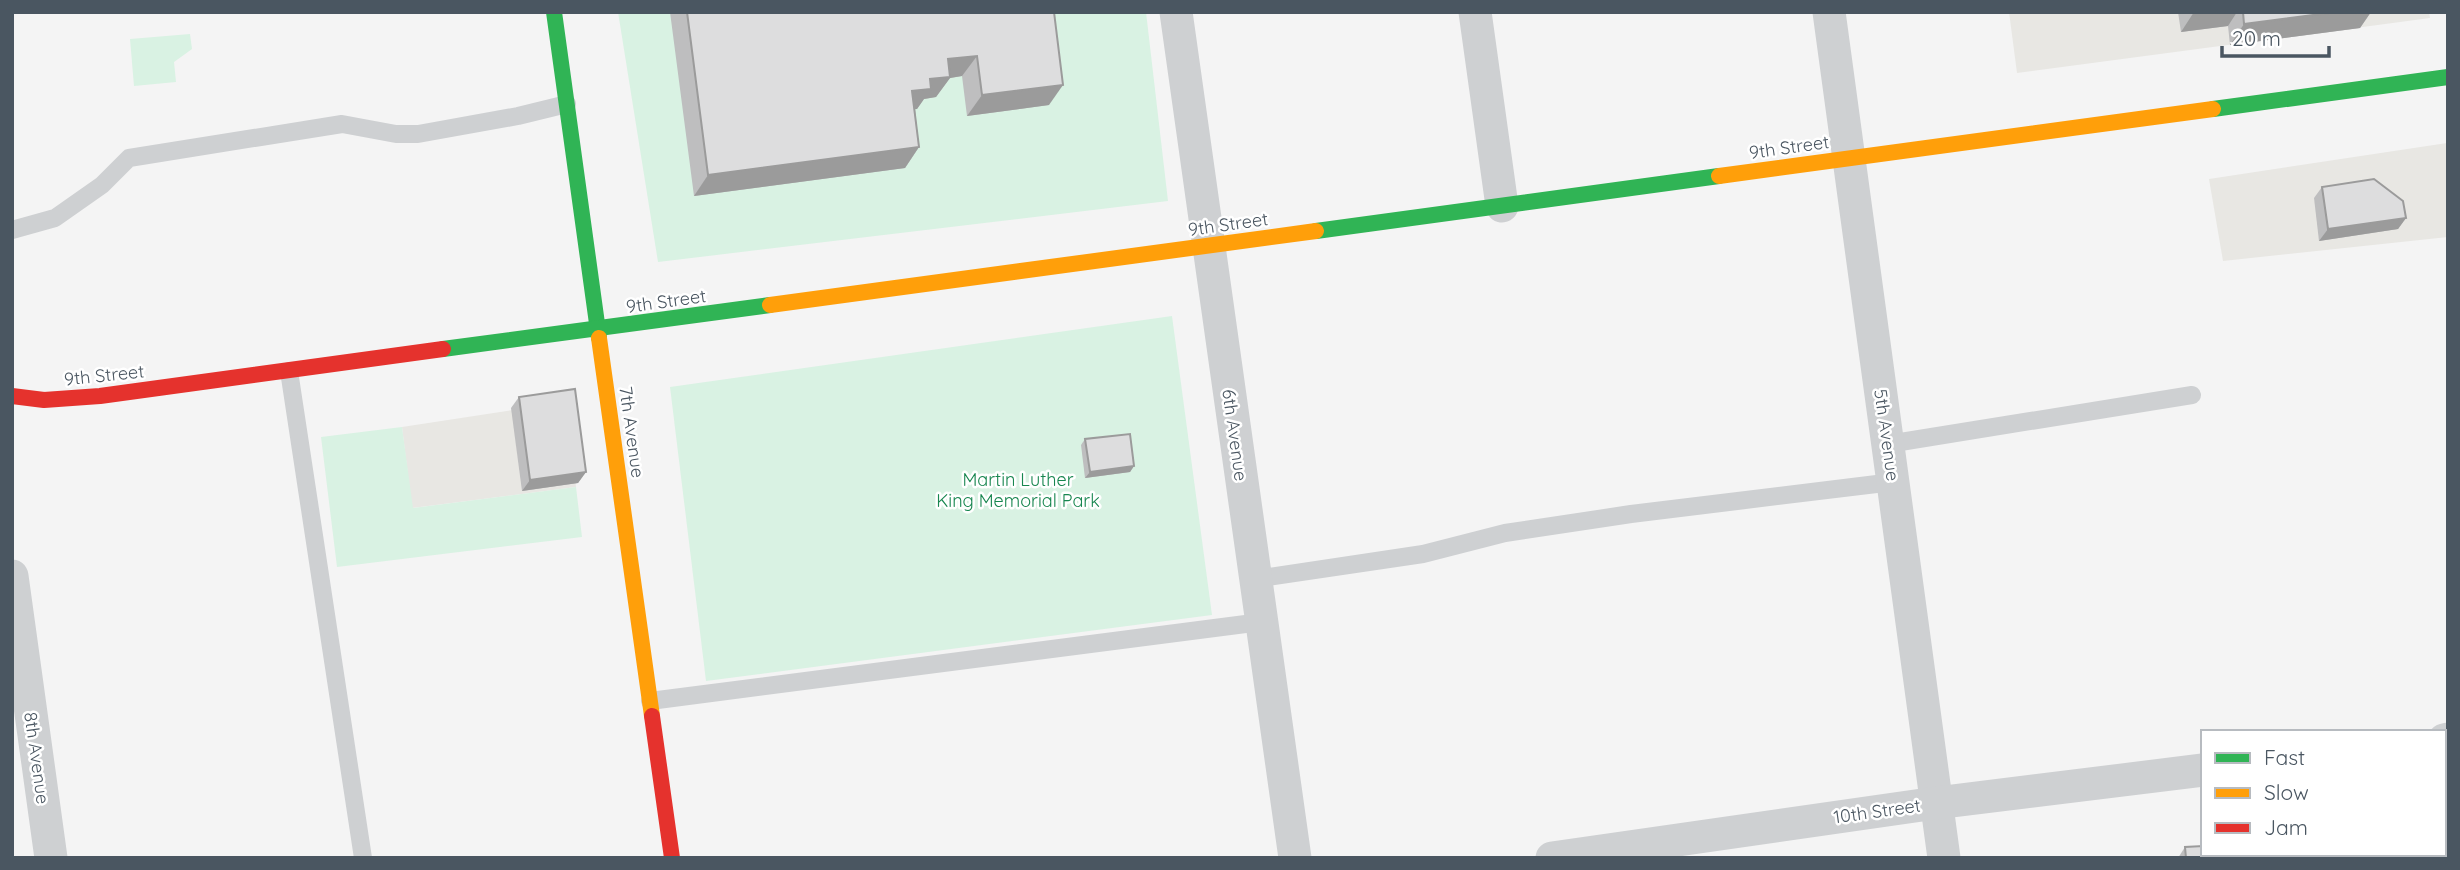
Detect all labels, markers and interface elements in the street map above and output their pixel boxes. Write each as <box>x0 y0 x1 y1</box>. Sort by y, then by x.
scale bar <box>2222 14 2329 58</box>
text: 20 m <box>2232 25 2281 51</box>
street label: 9th Street <box>1748 130 1830 164</box>
street label: 9th Street <box>1187 207 1269 241</box>
street label: 9th Street <box>625 284 707 318</box>
street label: 9th Street <box>63 359 145 391</box>
street label: 7th Avenue <box>614 385 650 479</box>
street label: 6th Avenue <box>1217 388 1253 482</box>
street label: 5th Avenue <box>1869 388 1905 482</box>
park label: Martin Luther King Memorial Park <box>936 468 1100 512</box>
street label: 8th Avenue <box>19 711 55 805</box>
legend <box>2201 730 2446 856</box>
text: Fast <box>2264 744 2305 770</box>
text: Slow <box>2264 779 2309 805</box>
street label: 10th Street <box>1832 794 1922 828</box>
text: Jam <box>2264 814 2308 840</box>

